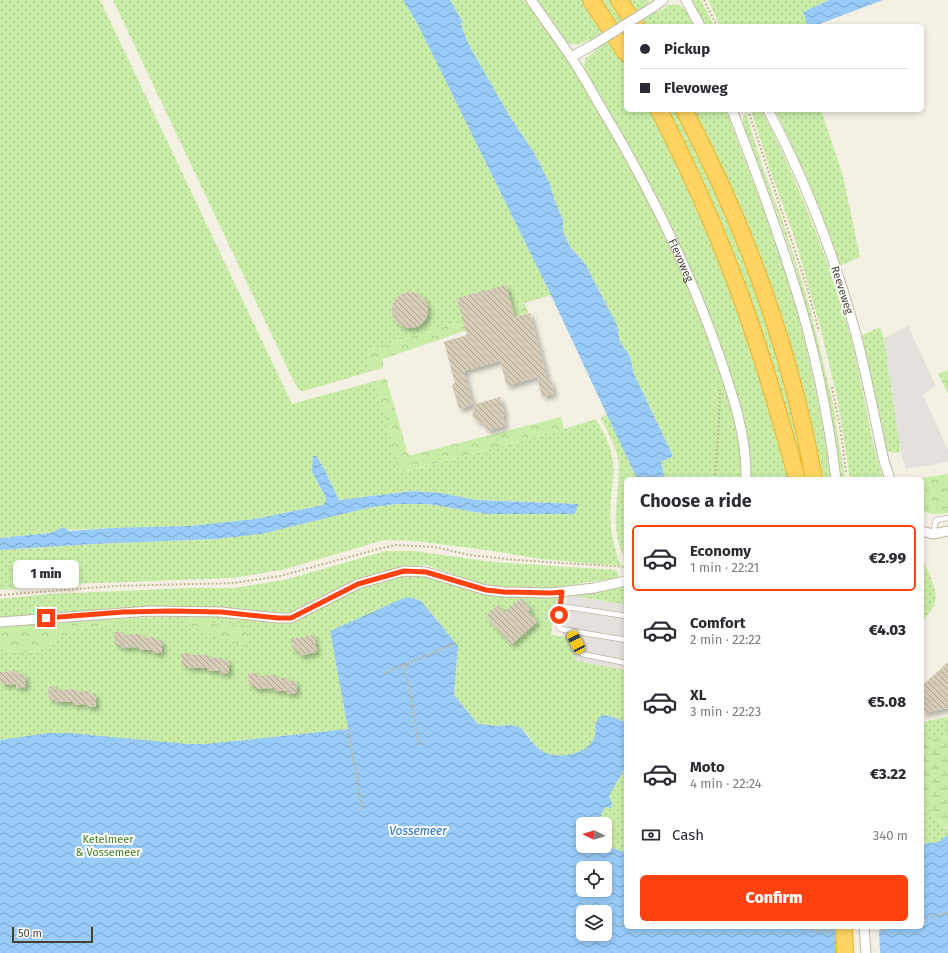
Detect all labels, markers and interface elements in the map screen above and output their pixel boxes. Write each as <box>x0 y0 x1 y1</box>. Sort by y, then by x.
text: Pickup <box>664 40 710 58</box>
text: Flevoweg <box>664 79 728 97</box>
street label: Flevoweg <box>666 237 697 284</box>
street label: Reeveweg <box>828 264 856 316</box>
text: Choose a ride <box>640 490 752 512</box>
icon: car <box>642 540 678 576</box>
text: Economy <box>690 542 751 560</box>
text: €2.99 <box>869 549 906 567</box>
callout: 1 min <box>13 560 79 588</box>
text: 1 min · 22:21 <box>690 560 759 575</box>
text: 1 min <box>30 566 62 581</box>
route start <box>550 606 568 624</box>
route end <box>37 609 55 627</box>
icon: car <box>642 612 678 648</box>
text: Comfort <box>690 614 746 632</box>
text: €4.03 <box>869 621 906 639</box>
car <box>565 629 587 655</box>
text: 2 min · 22:22 <box>690 632 761 647</box>
icon: car <box>642 684 678 720</box>
text: XL <box>690 686 706 704</box>
text: €5.08 <box>868 693 906 711</box>
text: 3 min · 22:23 <box>690 704 761 719</box>
icon: car <box>642 756 678 792</box>
text: Moto <box>690 758 725 776</box>
text: €3.22 <box>870 765 906 783</box>
text: 4 min · 22:24 <box>690 776 762 791</box>
north arrow <box>576 817 612 853</box>
map controls <box>576 817 612 941</box>
water label: Vossemeer <box>389 824 447 838</box>
icon: cash <box>640 824 662 846</box>
text: Cash <box>672 826 704 844</box>
text: 340 m <box>873 828 908 843</box>
park label: Ketelmeer & Vossemeer <box>75 833 141 859</box>
button: locate <box>576 861 612 897</box>
button: Confirm <box>640 875 908 921</box>
button: layers <box>576 905 612 941</box>
scale bar <box>12 925 93 944</box>
text: 50 m <box>18 927 42 940</box>

